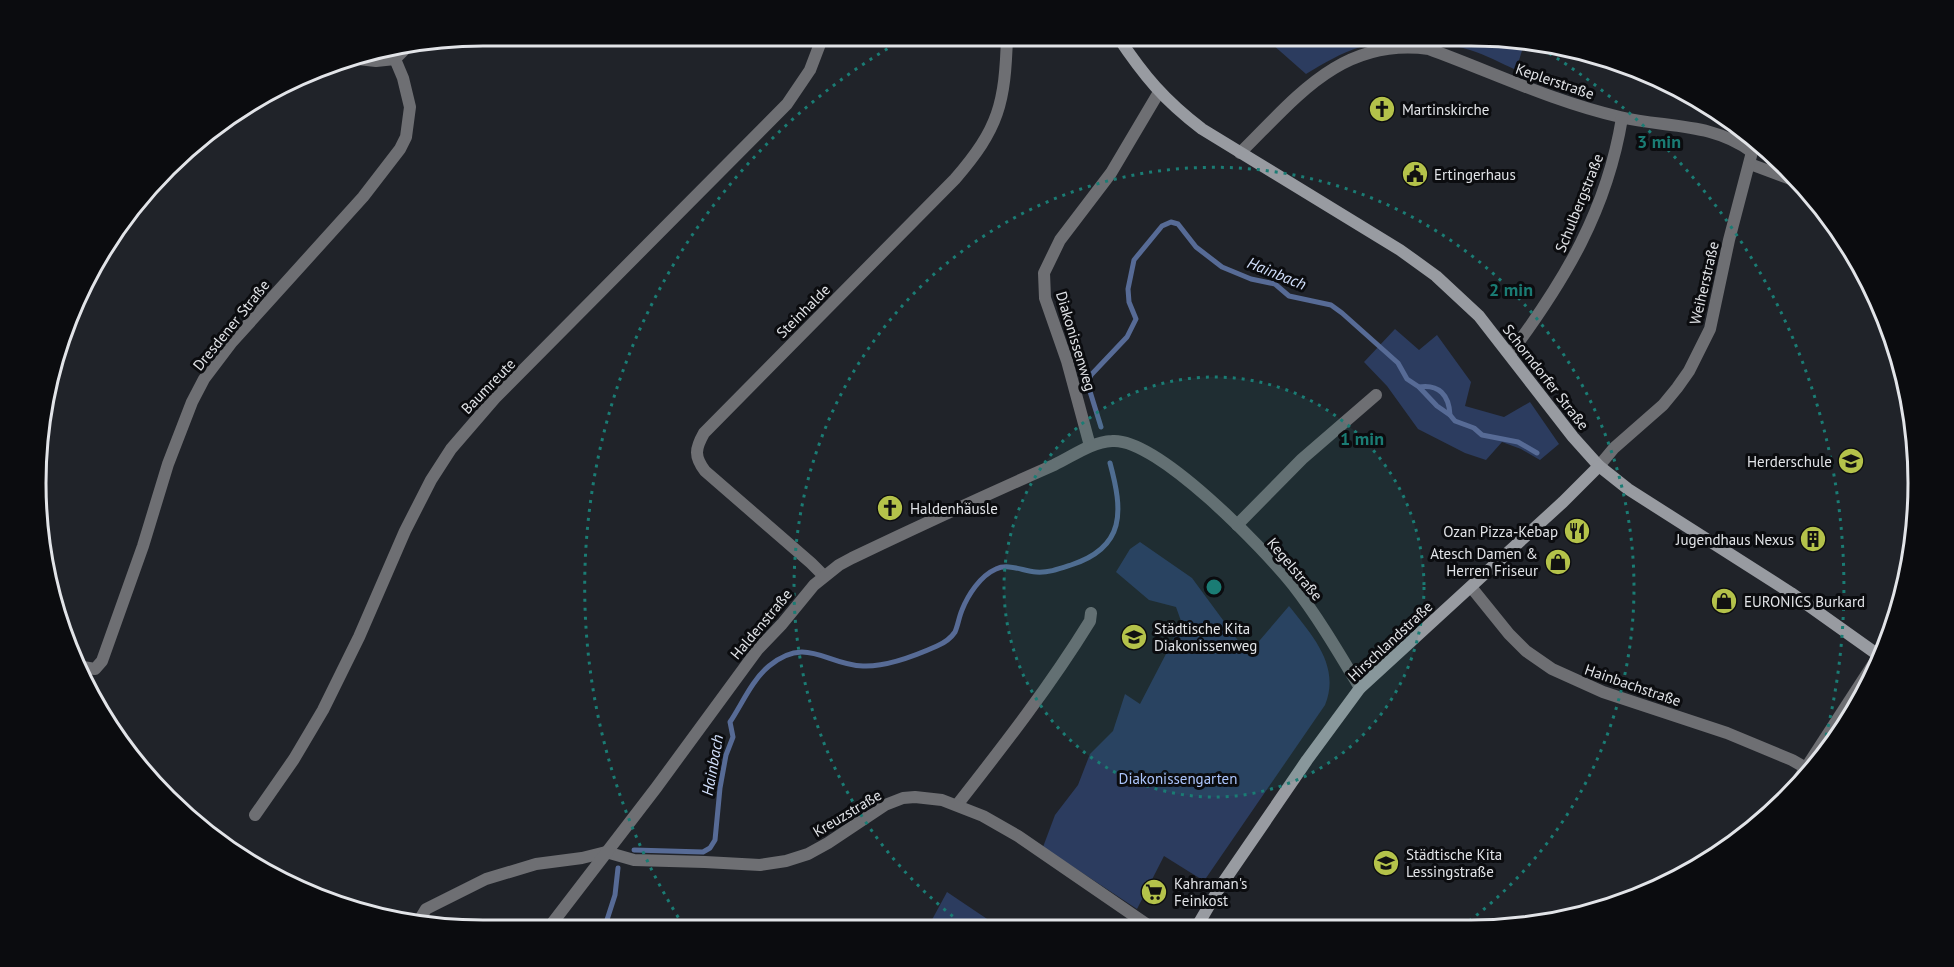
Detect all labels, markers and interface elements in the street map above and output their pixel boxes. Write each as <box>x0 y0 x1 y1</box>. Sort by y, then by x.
street label: Keplerstraße <box>1513 59 1597 103</box>
church icon: Martinskirche <box>1367 94 1397 124</box>
place label: Martinskirche <box>1402 100 1489 119</box>
text: 3 min <box>1637 130 1681 153</box>
street label: Schulbergstraße <box>1551 151 1607 255</box>
public building icon: Ertingerhaus <box>1400 159 1430 189</box>
place label: Ertingerhaus <box>1434 165 1516 184</box>
street label: Weiherstraße <box>1685 240 1723 326</box>
water label: Hainbach <box>1245 252 1309 294</box>
street label: Dresdener Straße <box>189 276 273 374</box>
text: 2 min <box>1489 278 1533 301</box>
street label: Steinhalde <box>772 280 834 342</box>
street label: Diakonissenweg <box>1052 289 1100 393</box>
street label: Schorndorfer Straße <box>1499 320 1593 434</box>
street label: Baumreute <box>457 354 519 418</box>
text: 1 min <box>1340 427 1384 450</box>
school or university icon: Herderschule <box>1836 446 1866 476</box>
place label: Herderschule <box>1747 452 1832 471</box>
church icon: Haldenhäusle <box>875 493 905 523</box>
place label: Haldenhäusle <box>910 499 998 518</box>
restaurant icon: Ozan Pizza-Kebap <box>1562 516 1592 546</box>
place label: Ozan Pizza-Kebap <box>1443 522 1558 541</box>
building icon: Jugendhaus Nexus <box>1798 524 1828 554</box>
place label: Jugendhaus Nexus <box>1675 530 1794 549</box>
street label: Kegelstraße <box>1263 534 1327 604</box>
place label: Atesch Damen & Herren Friseur <box>1430 544 1538 580</box>
shop icon: Atesch Damen & Herren Friseur <box>1543 547 1573 577</box>
centre of rings <box>1204 577 1224 597</box>
street label: Haldenstraße <box>726 585 796 663</box>
shop icon: EURONICS Burkard <box>1709 586 1739 616</box>
place label: EURONICS Burkard <box>1744 592 1865 611</box>
street label: Hirschlandstraße <box>1344 597 1436 685</box>
place label: Städtische Kita Diakonissenweg <box>1154 619 1257 655</box>
school or university icon: Städtische Kita Diakonissenweg <box>1119 622 1149 652</box>
street label: Hainbachstraße <box>1582 660 1684 710</box>
water label: Hainbach <box>697 733 727 797</box>
park label: Diakonissengarten <box>1119 769 1237 788</box>
street label: Kreuzstraße <box>809 785 885 841</box>
place label: Städtische Kita Lessingstraße <box>1406 845 1502 881</box>
school or university icon: Städtische Kita Lessingstraße <box>1371 848 1401 878</box>
place label: Kahraman's Feinkost <box>1174 874 1247 910</box>
supermarket icon: Kahraman's Feinkost <box>1139 877 1169 907</box>

